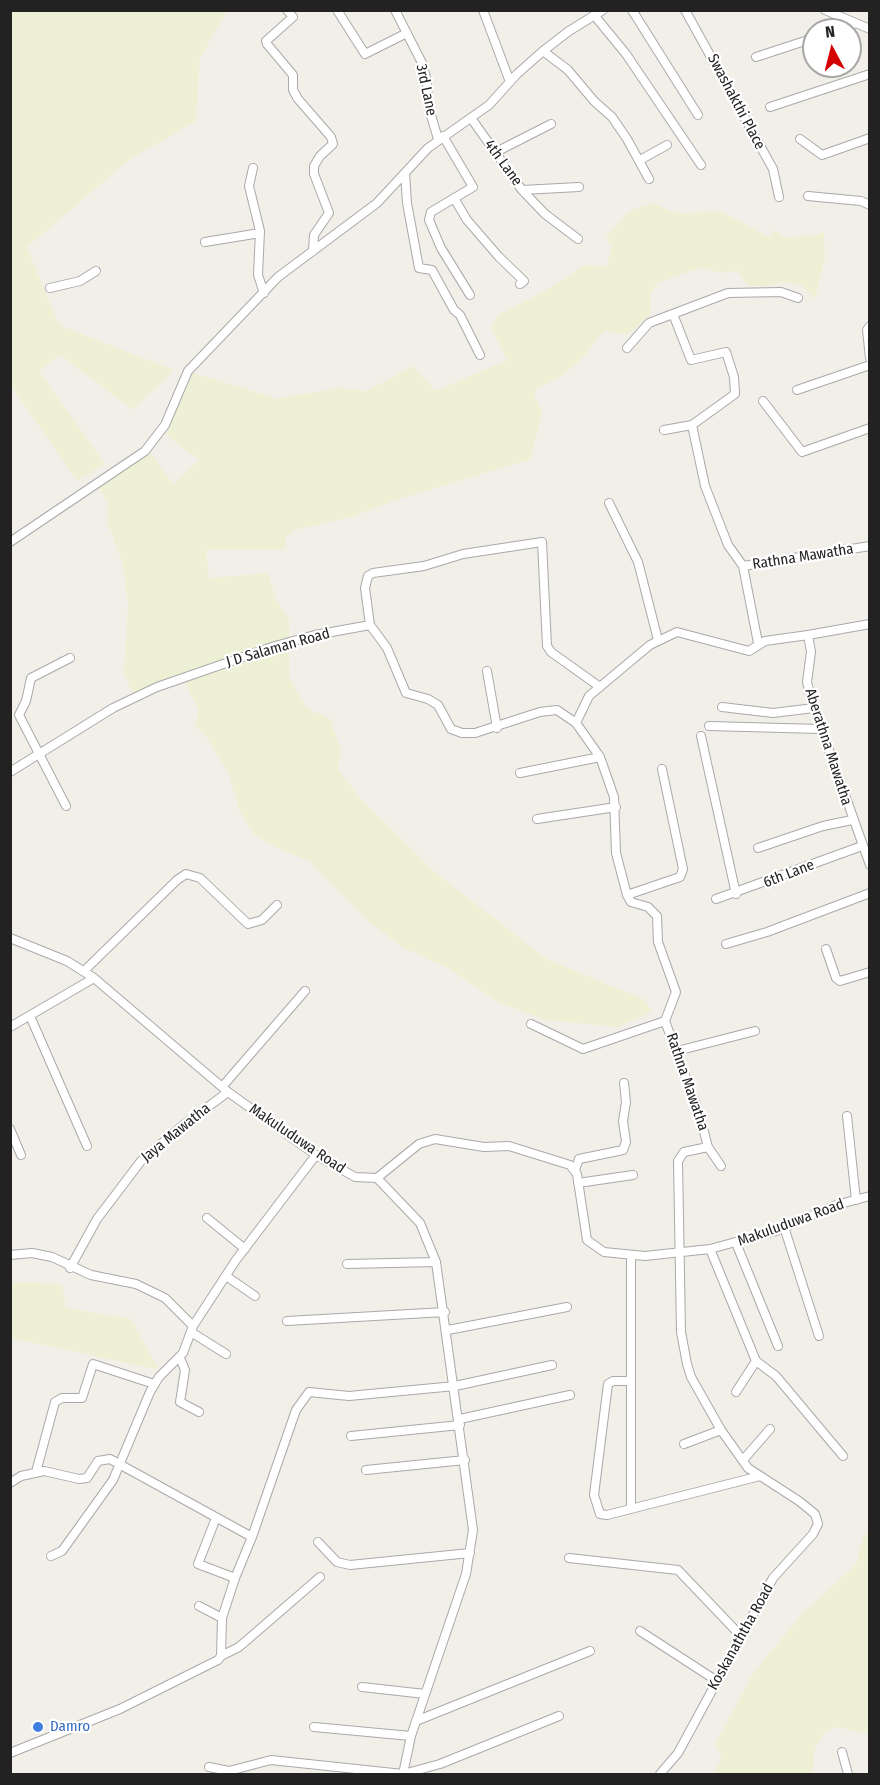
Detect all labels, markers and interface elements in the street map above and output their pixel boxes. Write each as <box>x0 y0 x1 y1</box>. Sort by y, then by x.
north arrow <box>802 18 862 78</box>
text: N <box>824 22 836 42</box>
street label: Swashakthi Place <box>703 51 769 153</box>
street label: 3rd Lane <box>412 63 440 117</box>
street label: 4th Lane <box>480 136 526 190</box>
street label: Rathna Mawatha <box>751 540 855 574</box>
street label: J D Salaman Road <box>224 625 332 671</box>
street label: Aberathna Mawatha <box>801 686 855 808</box>
street label: 6th Lane <box>761 856 817 892</box>
street label: Rathna Mawatha <box>662 1031 712 1133</box>
street label: Jaya Mawatha <box>138 1100 214 1166</box>
street label: Makuluduwa Road <box>246 1100 348 1178</box>
street label: Makuluduwa Road <box>735 1195 847 1251</box>
street label: Koskanaththa Road <box>704 1581 778 1693</box>
place label: Damro <box>50 1718 90 1736</box>
marker: Damro <box>31 1720 45 1734</box>

